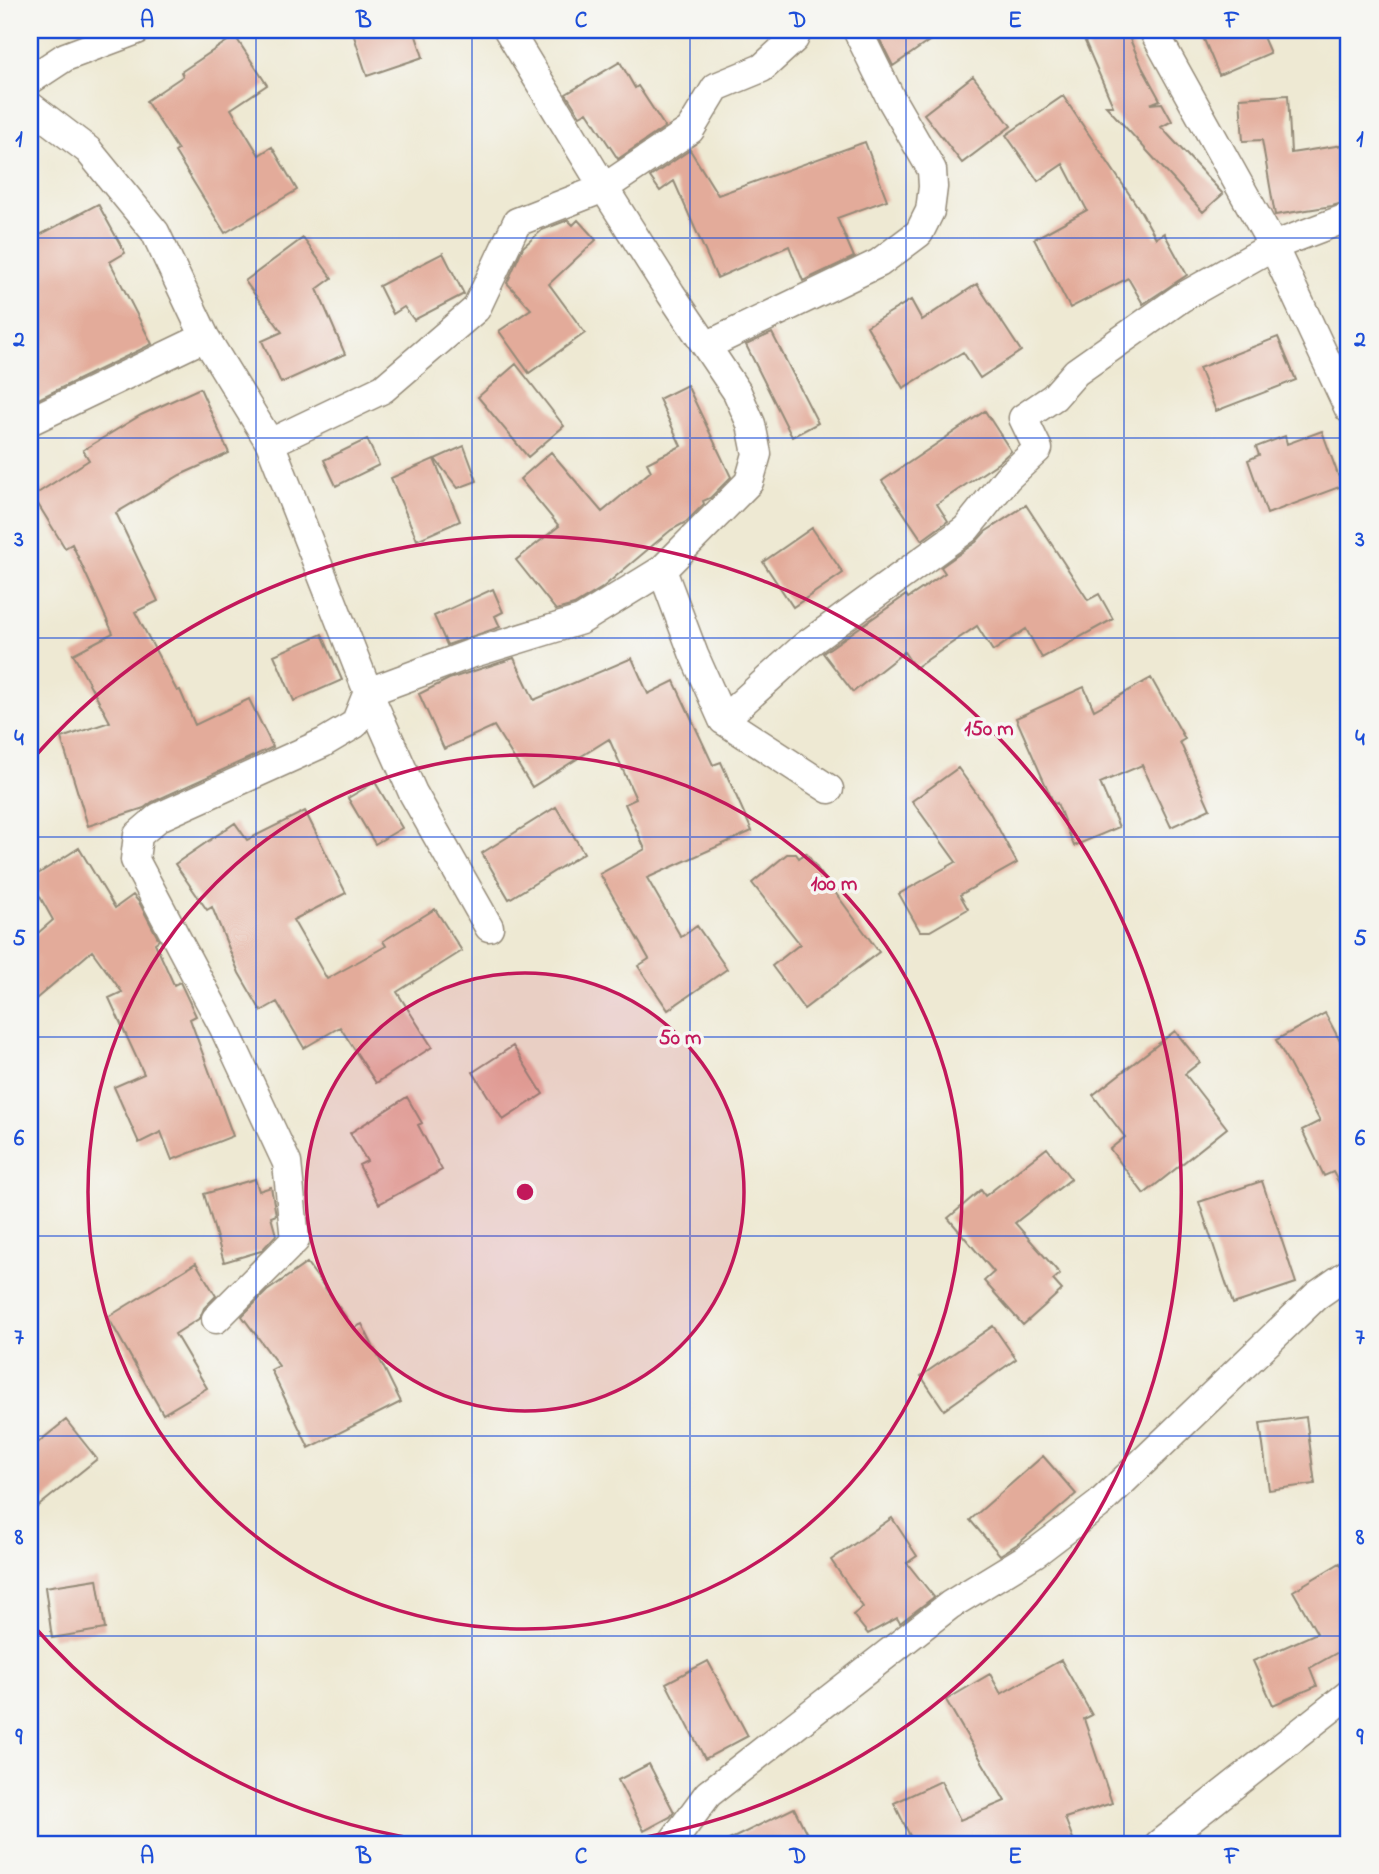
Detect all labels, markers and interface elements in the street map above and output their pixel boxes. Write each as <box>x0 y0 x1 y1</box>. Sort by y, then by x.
text: A <box>140 5 154 38</box>
text: B <box>355 5 372 38</box>
text: C <box>575 5 588 38</box>
text: D <box>789 5 806 38</box>
text: E <box>1008 5 1022 38</box>
text: F <box>1224 5 1240 38</box>
text: 1 <box>15 124 23 157</box>
text: 1 <box>1356 124 1364 157</box>
text: 2 <box>12 324 25 357</box>
text: 2 <box>1353 324 1366 357</box>
text: 3 <box>13 524 24 557</box>
text: 3 <box>1354 524 1365 557</box>
text: 150 m <box>964 715 1014 745</box>
text: 4 <box>14 723 24 756</box>
text: 4 <box>1355 723 1365 756</box>
text: 100 m <box>811 870 857 900</box>
text: 5 <box>12 923 26 956</box>
text: 5 <box>1353 923 1367 956</box>
text: 50 m <box>659 1024 701 1054</box>
text: 6 <box>14 1123 25 1156</box>
text: 6 <box>1355 1123 1366 1156</box>
centre of rings <box>513 1180 537 1204</box>
text: 7 <box>14 1322 24 1355</box>
text: 7 <box>1355 1322 1365 1355</box>
text: 8 <box>14 1522 24 1555</box>
text: 8 <box>1355 1522 1365 1555</box>
text: 9 <box>15 1722 24 1755</box>
text: 9 <box>1356 1722 1365 1755</box>
text: A <box>140 1841 154 1874</box>
text: B <box>355 1841 372 1874</box>
text: C <box>575 1841 588 1874</box>
text: D <box>789 1841 806 1874</box>
text: E <box>1008 1841 1022 1874</box>
text: F <box>1224 1841 1240 1874</box>

